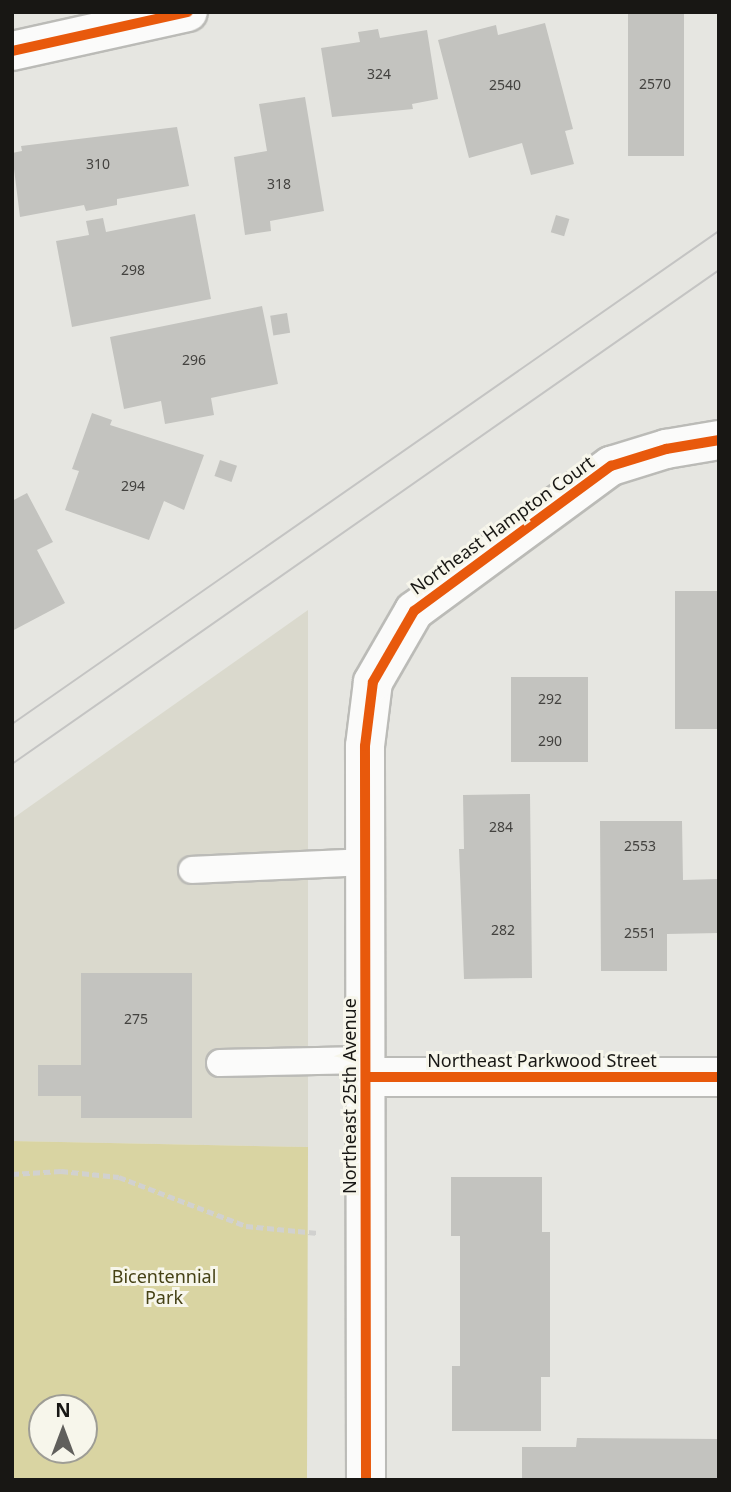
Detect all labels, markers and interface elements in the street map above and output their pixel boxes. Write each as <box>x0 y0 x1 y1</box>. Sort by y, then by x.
house number: 324 <box>367 66 391 82</box>
house number: 2570 <box>639 76 671 92</box>
house number: 2540 <box>489 77 521 93</box>
house number: 310 <box>86 156 110 172</box>
house number: 318 <box>267 176 291 192</box>
house number: 298 <box>121 262 145 278</box>
house number: 296 <box>182 352 206 368</box>
street label: Northeast Hampton Court <box>406 451 598 599</box>
house number: 294 <box>121 478 145 494</box>
house number: 292 <box>538 691 562 707</box>
house number: 290 <box>538 733 562 749</box>
house number: 284 <box>489 819 513 835</box>
house number: 2553 <box>624 838 656 854</box>
house number: 282 <box>491 922 515 938</box>
house number: 2551 <box>624 925 656 941</box>
street label: Northeast 25th Avenue <box>338 998 360 1194</box>
house number: 275 <box>124 1011 148 1027</box>
street label: Northeast Parkwood Street <box>427 1049 657 1071</box>
park label: Bicentennial Park <box>112 1266 216 1308</box>
north arrow <box>28 1394 98 1464</box>
text: N <box>55 1397 71 1423</box>

